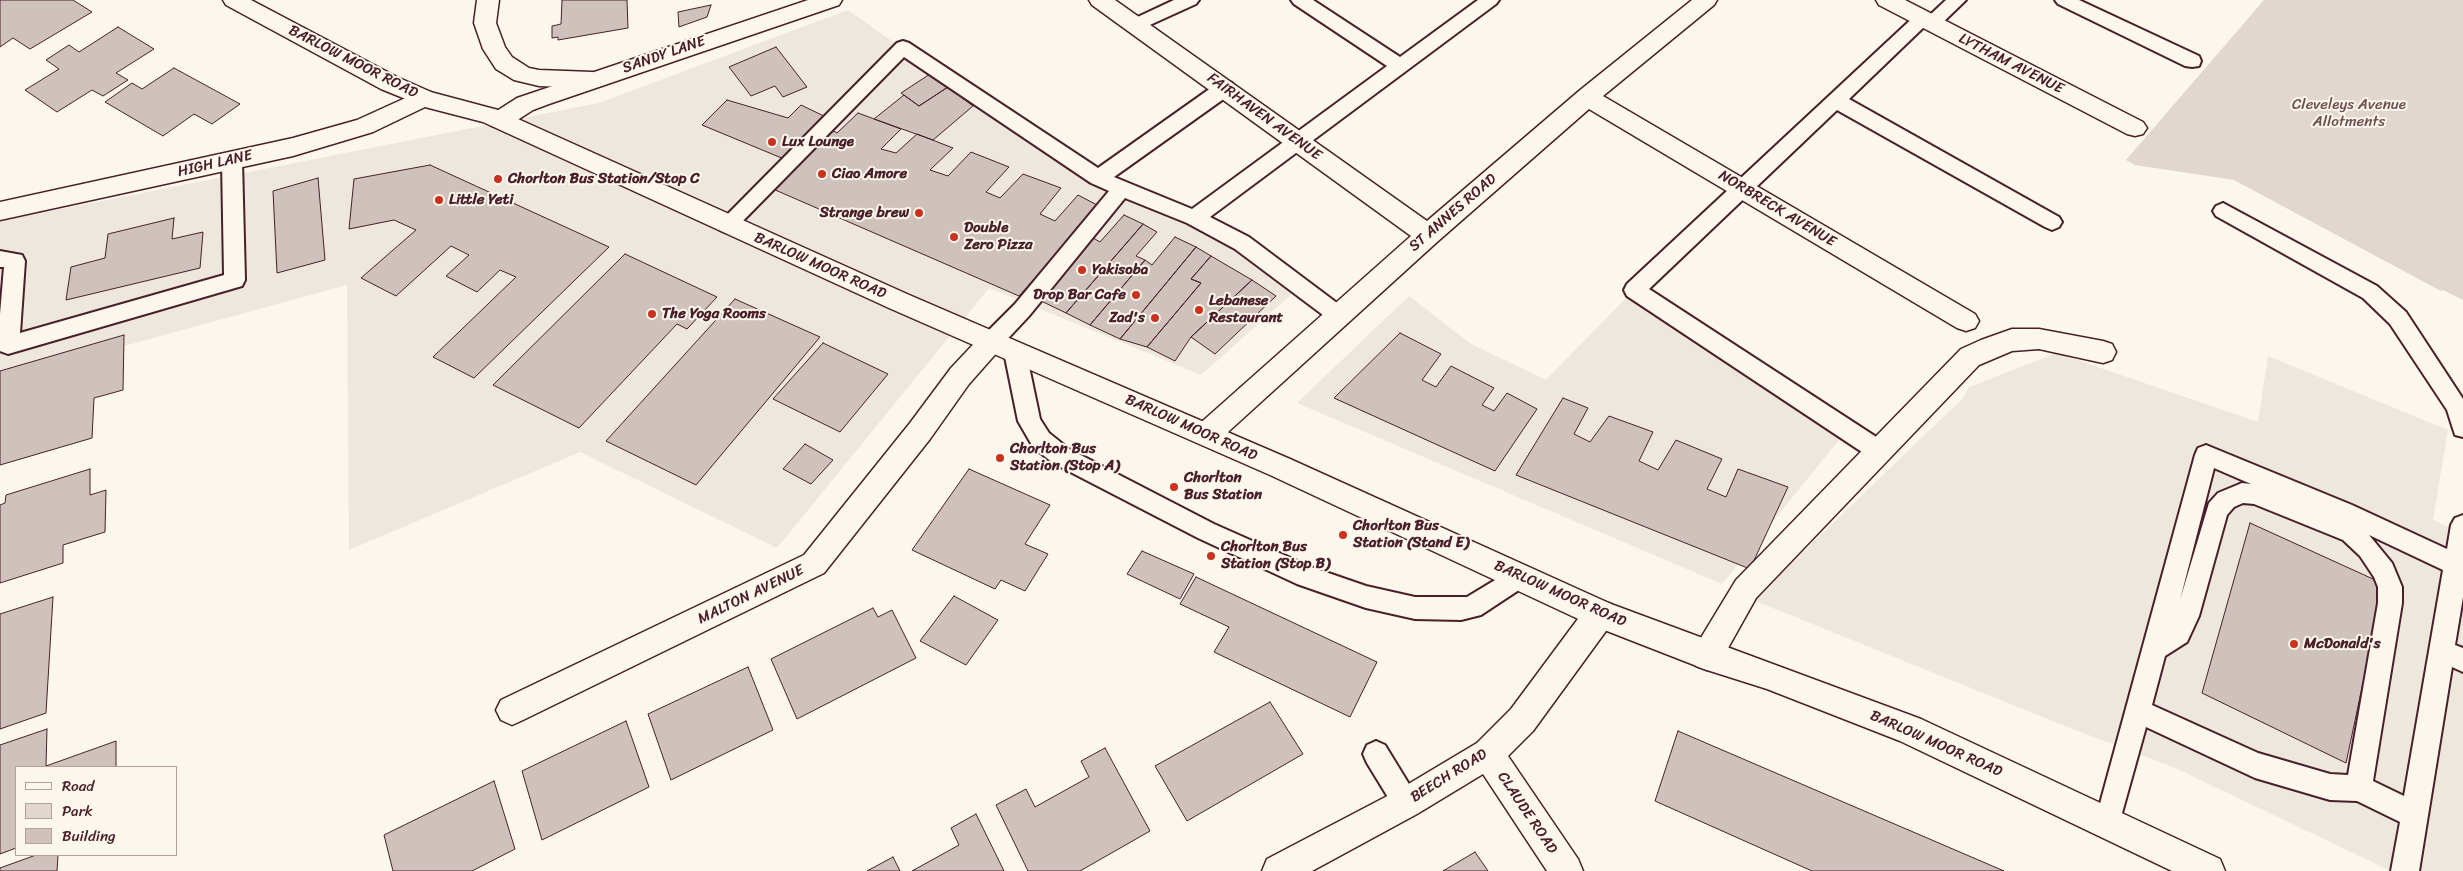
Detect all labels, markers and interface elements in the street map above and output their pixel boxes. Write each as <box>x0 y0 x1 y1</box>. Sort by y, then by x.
street label: BARLOW MOOR ROAD <box>285 22 421 102</box>
street label: LYTHAM AVENUE <box>1956 30 2066 98</box>
street label: SANDY LANE <box>620 32 708 78</box>
street label: FAIRHAVEN AVENUE <box>1203 69 1325 165</box>
park label: Cleveleys Avenue Allotments <box>2292 96 2406 131</box>
place label: Lux Lounge <box>782 133 854 151</box>
marker: Lux Lounge <box>766 136 778 148</box>
street label: HIGH LANE <box>176 147 254 181</box>
place label: Ciao Amore <box>832 165 907 183</box>
street label: NORBRECK AVENUE <box>1715 167 1839 251</box>
marker: Ciao Amore <box>816 168 828 180</box>
place label: Chorlton Bus Station/Stop C <box>508 170 700 188</box>
street label: ST ANNES ROAD <box>1406 170 1500 256</box>
marker: Chorlton Bus Station/Stop C <box>492 173 504 185</box>
place label: Little Yeti <box>449 191 513 209</box>
marker: Little Yeti <box>433 194 445 206</box>
place label: Strange brew <box>820 204 909 222</box>
marker: Strange brew <box>913 207 925 219</box>
place label: Double Zero Pizza <box>964 219 1033 254</box>
street label: BARLOW MOOR ROAD <box>751 229 889 303</box>
marker: Double Zero Pizza <box>948 231 960 243</box>
place label: Yakisoba <box>1092 261 1148 279</box>
marker: Yakisoba <box>1076 264 1088 276</box>
place label: Drop Bar Cafe <box>1033 286 1126 304</box>
marker: Drop Bar Cafe <box>1130 289 1142 301</box>
place label: Lebanese Restaurant <box>1209 292 1283 327</box>
marker: Lebanese Restaurant <box>1193 304 1205 316</box>
place label: The Yoga Rooms <box>662 305 766 323</box>
marker: The Yoga Rooms <box>646 308 658 320</box>
place label: Zad's <box>1109 309 1145 327</box>
marker: Zad's <box>1149 312 1161 324</box>
street label: BARLOW MOOR ROAD <box>1122 391 1260 465</box>
place label: Chorlton Bus Station (Stop A) <box>1010 440 1120 475</box>
marker: Chorlton Bus Station (Stop A) <box>994 452 1006 464</box>
place label: Chorlton Bus Station <box>1184 469 1262 504</box>
marker: Chorlton Bus Station <box>1168 481 1180 493</box>
place label: Chorlton Bus Station (Stand E) <box>1353 517 1469 552</box>
marker: Chorlton Bus Station (Stand E) <box>1337 529 1349 541</box>
place label: Chorlton Bus Station (Stop B) <box>1221 538 1330 573</box>
marker: Chorlton Bus Station (Stop B) <box>1205 550 1217 562</box>
street label: BARLOW MOOR ROAD <box>1491 557 1629 631</box>
street label: MALTON AVENUE <box>695 562 807 628</box>
place label: McDonald's <box>2304 635 2381 653</box>
marker: McDonald's <box>2288 638 2300 650</box>
street label: BARLOW MOOR ROAD <box>1867 707 2005 781</box>
street label: BEECH ROAD <box>1407 745 1491 807</box>
legend <box>15 766 178 856</box>
street label: CLAUDE ROAD <box>1493 769 1561 857</box>
text: Road <box>62 773 94 799</box>
text: Park <box>62 798 93 824</box>
text: Building <box>62 823 116 849</box>

